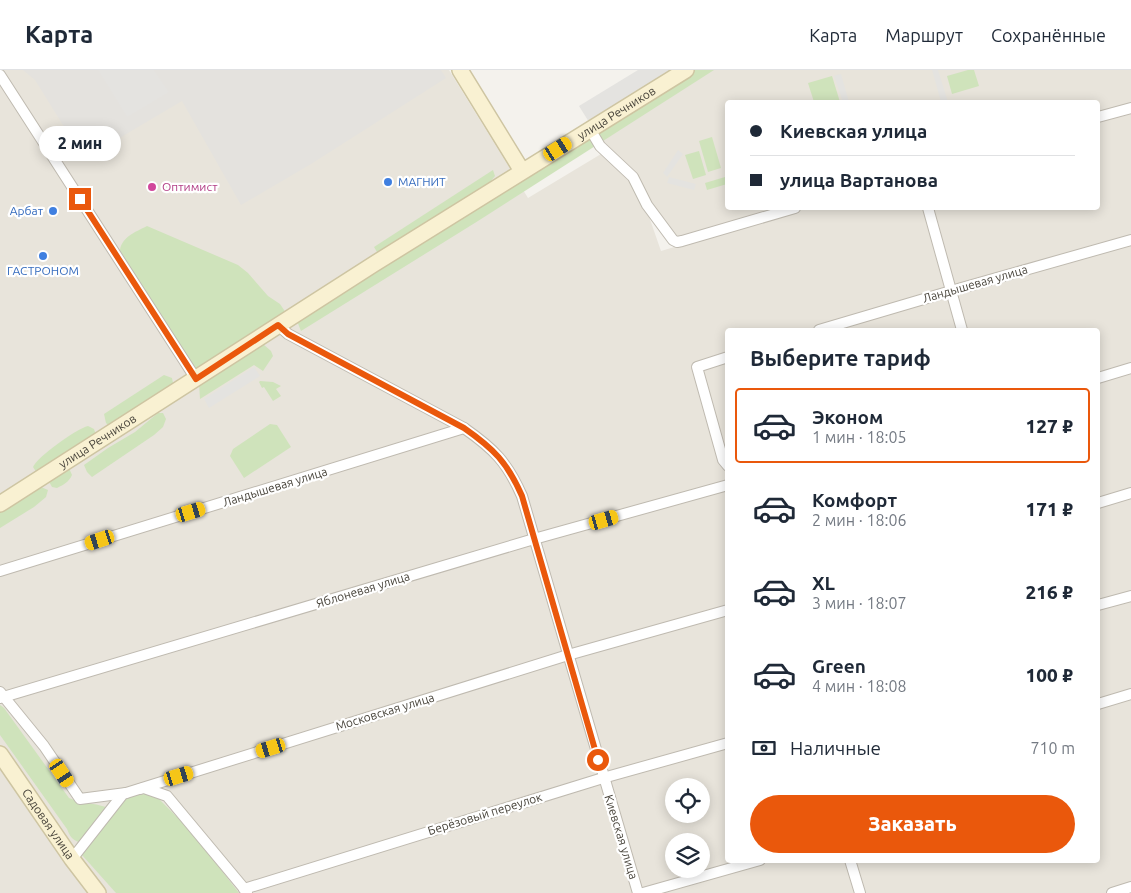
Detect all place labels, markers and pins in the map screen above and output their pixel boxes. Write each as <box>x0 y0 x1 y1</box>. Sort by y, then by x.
place label: МАГНИТ <box>398 175 446 188</box>
marker: МАГНИТ <box>382 176 394 188</box>
place label: Оптимист <box>162 180 218 193</box>
marker: Оптимист <box>146 181 158 193</box>
place label: Арбат <box>10 204 44 217</box>
marker: Арбат <box>47 205 59 217</box>
marker: ГАСТРОНОМ <box>37 250 49 262</box>
place label: ГАСТРОНОМ <box>7 264 79 277</box>

